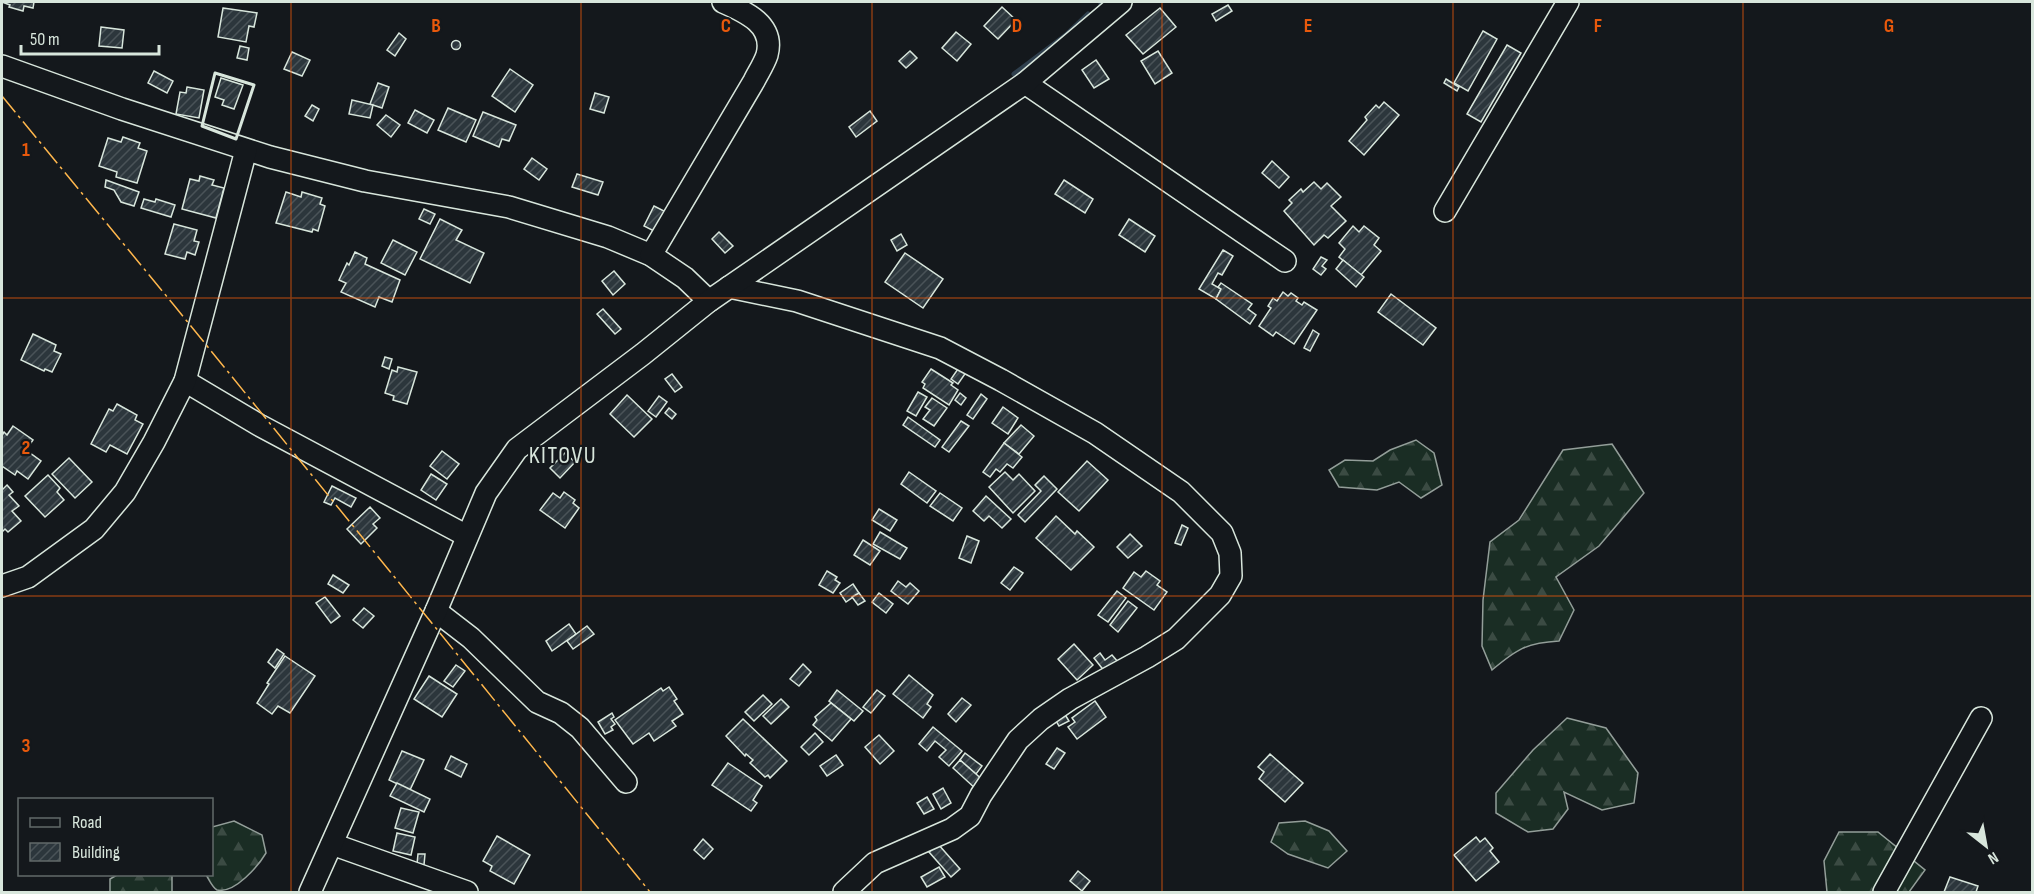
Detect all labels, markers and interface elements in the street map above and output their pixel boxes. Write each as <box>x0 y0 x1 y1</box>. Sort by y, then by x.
text: B <box>431 14 441 38</box>
text: C <box>721 14 731 38</box>
text: D <box>1012 14 1022 38</box>
text: E <box>1304 14 1312 38</box>
text: F <box>1594 14 1602 38</box>
text: G <box>1884 14 1894 38</box>
scale bar <box>21 18 159 56</box>
text: 50 m <box>30 29 60 50</box>
text: 1 <box>22 138 30 162</box>
text: 2 <box>22 436 30 460</box>
district label: KITOVU <box>529 441 597 470</box>
text: 3 <box>22 734 31 758</box>
legend <box>18 798 213 876</box>
text: Road <box>72 812 102 833</box>
north arrow <box>1956 816 2016 876</box>
text: Building <box>72 842 120 863</box>
text: N <box>1984 847 2002 868</box>

